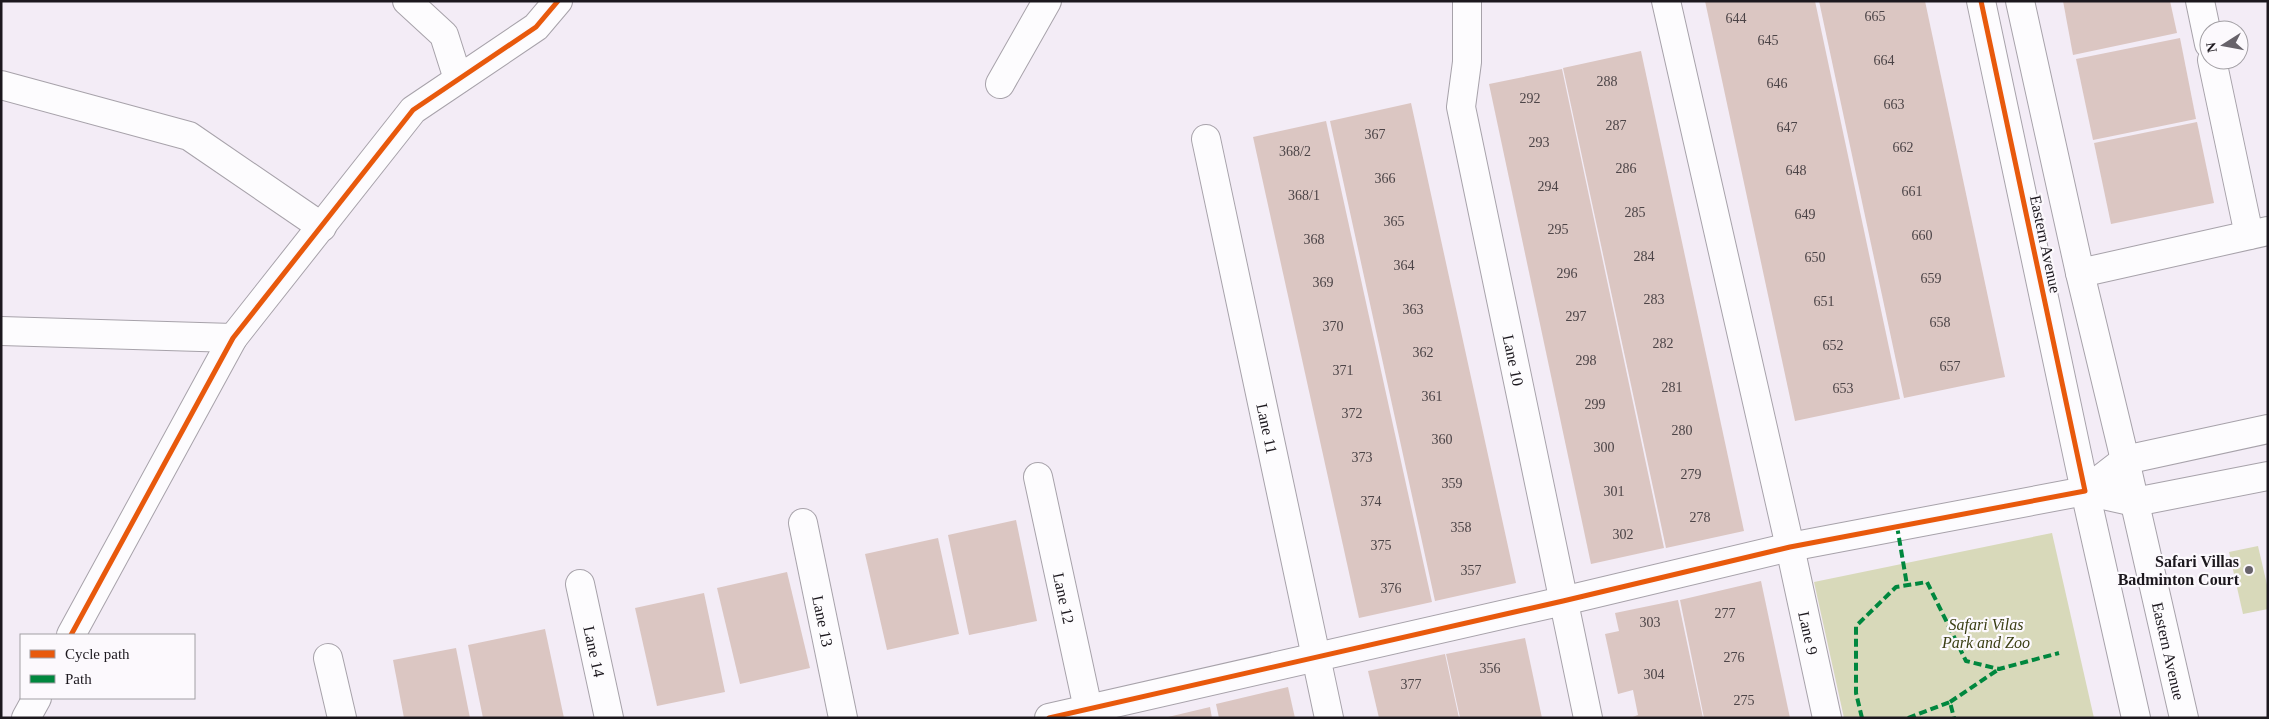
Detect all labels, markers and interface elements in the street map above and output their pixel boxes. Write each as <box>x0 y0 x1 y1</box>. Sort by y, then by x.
house number: 665 <box>1865 9 1886 24</box>
house number: 644 <box>1726 11 1747 26</box>
north arrow <box>2199 20 2249 70</box>
house number: 645 <box>1758 33 1779 48</box>
text: N <box>2203 41 2220 54</box>
house number: 664 <box>1874 53 1895 68</box>
house number: 288 <box>1597 74 1618 89</box>
house number: 646 <box>1767 76 1788 91</box>
house number: 292 <box>1520 91 1541 106</box>
house number: 663 <box>1884 97 1905 112</box>
house number: 287 <box>1606 118 1627 133</box>
house number: 647 <box>1777 120 1798 135</box>
house number: 367 <box>1365 127 1386 142</box>
house number: 293 <box>1529 135 1550 150</box>
house number: 662 <box>1893 140 1914 155</box>
house number: 368/2 <box>1279 144 1311 159</box>
house number: 286 <box>1616 161 1637 176</box>
house number: 648 <box>1786 163 1807 178</box>
house number: 366 <box>1375 171 1396 186</box>
house number: 294 <box>1538 179 1559 194</box>
house number: 661 <box>1902 184 1923 199</box>
house number: 368/1 <box>1288 188 1320 203</box>
street label: Eastern Avenue <box>2027 194 2064 295</box>
house number: 285 <box>1625 205 1646 220</box>
house number: 649 <box>1795 207 1816 222</box>
house number: 365 <box>1384 214 1405 229</box>
house number: 295 <box>1548 222 1569 237</box>
house number: 660 <box>1912 228 1933 243</box>
house number: 368 <box>1304 232 1325 247</box>
house number: 284 <box>1634 249 1655 264</box>
house number: 650 <box>1805 250 1826 265</box>
house number: 364 <box>1394 258 1415 273</box>
house number: 296 <box>1557 266 1578 281</box>
house number: 659 <box>1921 271 1942 286</box>
house number: 369 <box>1313 275 1334 290</box>
house number: 283 <box>1644 292 1665 307</box>
house number: 651 <box>1814 294 1835 309</box>
house number: 363 <box>1403 302 1424 317</box>
house number: 297 <box>1566 309 1587 324</box>
house number: 658 <box>1930 315 1951 330</box>
house number: 370 <box>1323 319 1344 334</box>
street label: Lane 10 <box>1500 333 1527 387</box>
house number: 282 <box>1653 336 1674 351</box>
house number: 652 <box>1823 338 1844 353</box>
house number: 362 <box>1413 345 1434 360</box>
house number: 298 <box>1576 353 1597 368</box>
house number: 657 <box>1940 359 1961 374</box>
house number: 371 <box>1333 363 1354 378</box>
house number: 281 <box>1662 380 1683 395</box>
house number: 653 <box>1833 381 1854 396</box>
house number: 361 <box>1422 389 1443 404</box>
house number: 299 <box>1585 397 1606 412</box>
street label: Lane 11 <box>1253 402 1281 456</box>
house number: 372 <box>1342 406 1363 421</box>
house number: 280 <box>1672 423 1693 438</box>
house number: 360 <box>1432 432 1453 447</box>
house number: 300 <box>1594 440 1615 455</box>
house number: 373 <box>1352 450 1373 465</box>
house number: 279 <box>1681 467 1702 482</box>
house number: 359 <box>1442 476 1463 491</box>
house number: 301 <box>1604 484 1625 499</box>
house number: 374 <box>1361 494 1382 509</box>
house number: 278 <box>1690 510 1711 525</box>
house number: 358 <box>1451 520 1472 535</box>
house number: 302 <box>1613 527 1634 542</box>
house number: 375 <box>1371 538 1392 553</box>
place label: Safari Villas Badminton Court <box>2118 553 2240 588</box>
house number: 357 <box>1461 563 1482 578</box>
marker: Safari Villas Badminton Court <box>2243 564 2255 576</box>
street label: Lane 12 <box>1050 571 1077 626</box>
house number: 376 <box>1381 581 1402 596</box>
street label: Lane 13 <box>809 594 836 648</box>
street label: Eastern Avenue <box>2149 601 2188 702</box>
house number: 277 <box>1715 606 1736 621</box>
street label: Lane 9 <box>1795 610 1821 657</box>
house number: 303 <box>1640 615 1661 630</box>
park label: Safari Vilas Park and Zoo <box>1941 616 2030 651</box>
street label: Lane 14 <box>580 624 608 679</box>
legend <box>20 634 195 699</box>
text: Cycle path <box>65 646 130 662</box>
house number: 276 <box>1724 650 1745 665</box>
house number: 356 <box>1480 661 1501 676</box>
house number: 304 <box>1644 667 1665 682</box>
text: Path <box>65 671 92 687</box>
house number: 377 <box>1401 677 1422 692</box>
house number: 275 <box>1734 693 1755 708</box>

